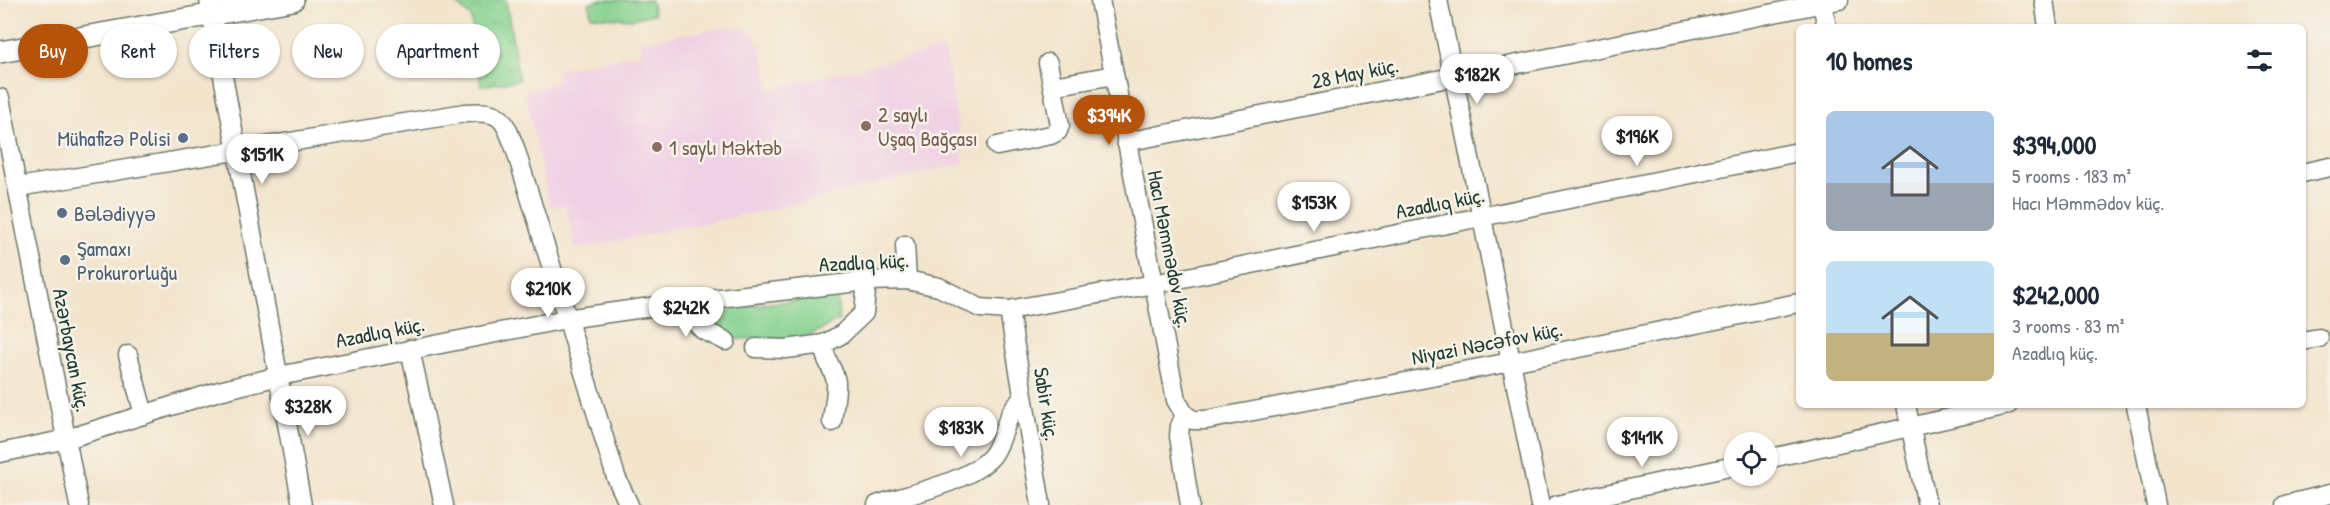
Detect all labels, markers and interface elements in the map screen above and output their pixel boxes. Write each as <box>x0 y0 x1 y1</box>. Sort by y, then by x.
chip: Buy <box>18 24 88 78</box>
chip: Rent <box>100 24 177 78</box>
chip: Filters <box>189 24 280 78</box>
chip: New <box>292 24 364 78</box>
chip: Apartment <box>376 24 500 78</box>
text: 10 homes <box>1826 43 1913 78</box>
icon: filters <box>2243 44 2276 77</box>
street label: 28 May küç. <box>1309 50 1401 96</box>
pin: $182K <box>1435 54 1519 105</box>
text: $182K <box>1454 60 1500 87</box>
pin: $394K <box>1067 95 1151 146</box>
place label: 2 saylı Uşaq Bağçası <box>878 100 978 153</box>
text: $394K <box>1087 101 1131 128</box>
pin: $196K <box>1595 116 1679 167</box>
marker: 2 saylı Uşaq Bağçası <box>859 119 873 133</box>
text: $196K <box>1615 122 1659 149</box>
place label: Mühafizə Polisi <box>58 124 171 153</box>
text: $394,000 <box>2012 127 2096 162</box>
marker: Mühafizə Polisi <box>176 131 190 145</box>
place label: 1 saylı Məktəb <box>669 133 782 162</box>
pin: $151K <box>220 134 304 185</box>
icon: home <box>1874 135 1946 207</box>
text: $151K <box>240 140 284 167</box>
marker: 1 saylı Məktəb <box>650 140 664 154</box>
text: 5 rooms · 183 m² <box>2012 162 2131 189</box>
street label: Hacı Məmmədov küç. <box>1141 168 1199 330</box>
street label: Azadlıq küç. <box>1393 180 1487 226</box>
pin: $153K <box>1272 182 1356 233</box>
text: $153K <box>1291 188 1337 215</box>
text: Hacı Məmmədov küç. <box>2012 189 2164 216</box>
place label: Bələdiyyə <box>74 199 156 228</box>
marker: Bələdiyyə <box>55 206 69 220</box>
place label: Şamaxı Prokurorluğu <box>77 234 178 287</box>
street label: Azadlıq küç. <box>818 245 910 279</box>
marker: Şamaxı Prokurorluğu <box>58 253 72 267</box>
pin: $210K <box>506 268 590 319</box>
text: $210K <box>525 274 571 301</box>
text: $242,000 <box>2012 277 2099 312</box>
icon: home <box>1874 285 1946 357</box>
street label: Azərbaycan küç. <box>46 286 98 414</box>
pin: $242K <box>644 287 728 338</box>
text: $242K <box>663 293 709 320</box>
street label: Azadlıq küç. <box>333 309 427 355</box>
text: 3 rooms · 83 m² <box>2012 312 2124 339</box>
street label: Niyazi Nəcəfov küç. <box>1409 314 1565 372</box>
text: Azadlıq küç. <box>2012 339 2098 366</box>
street label: Sabir küç. <box>1027 365 1067 443</box>
pin: $328K <box>266 386 350 437</box>
text: $328K <box>284 392 332 419</box>
pin: $183K <box>919 407 1003 458</box>
text: $183K <box>938 413 984 440</box>
pin: $141K <box>1600 417 1684 468</box>
text: $141K <box>1621 423 1663 450</box>
map controls <box>1724 432 1778 486</box>
button: locate <box>1724 432 1778 486</box>

